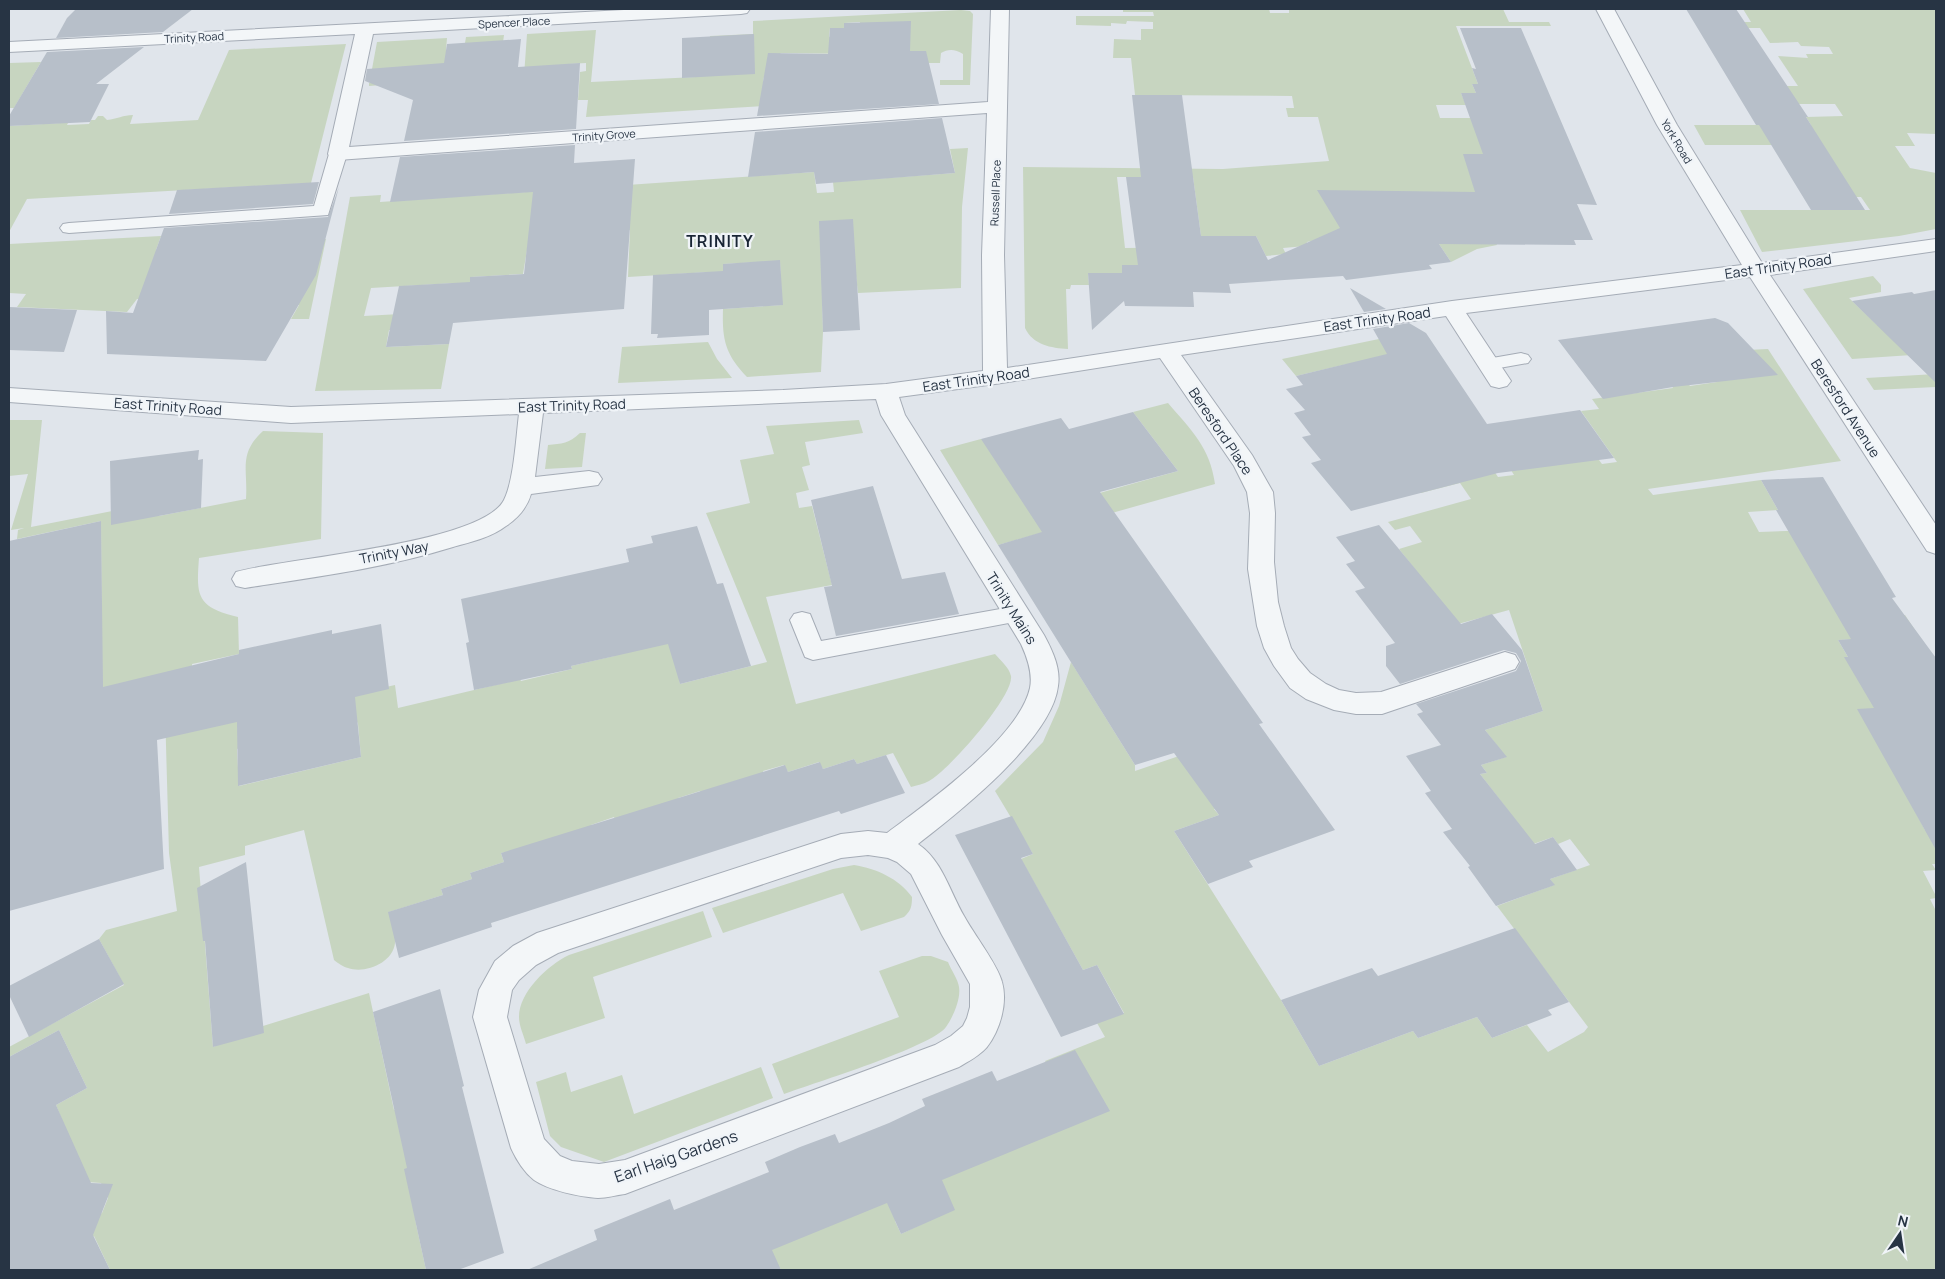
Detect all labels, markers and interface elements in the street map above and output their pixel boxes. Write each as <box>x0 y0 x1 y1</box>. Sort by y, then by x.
street label: Spencer Place <box>478 13 551 31</box>
street label: Trinity Road <box>164 28 224 46</box>
street label: York Road <box>1658 116 1696 166</box>
street label: Trinity Grove <box>572 125 637 145</box>
street label: Russell Place <box>986 159 1004 226</box>
district label: TRINITY <box>686 230 754 252</box>
street label: East Trinity Road <box>1723 249 1833 283</box>
street label: East Trinity Road <box>1322 302 1432 336</box>
street label: Beresford Avenue <box>1807 355 1885 461</box>
street label: East Trinity Road <box>921 362 1031 396</box>
street label: Beresford Place <box>1185 384 1257 478</box>
street label: East Trinity Road <box>114 393 222 419</box>
street label: East Trinity Road <box>518 394 626 416</box>
street label: Trinity Way <box>358 536 431 568</box>
street label: Trinity Mains <box>982 568 1042 648</box>
street label: Earl Haig Gardens <box>611 1125 741 1187</box>
north arrow <box>1875 1209 1925 1259</box>
text: N <box>1896 1210 1910 1231</box>

